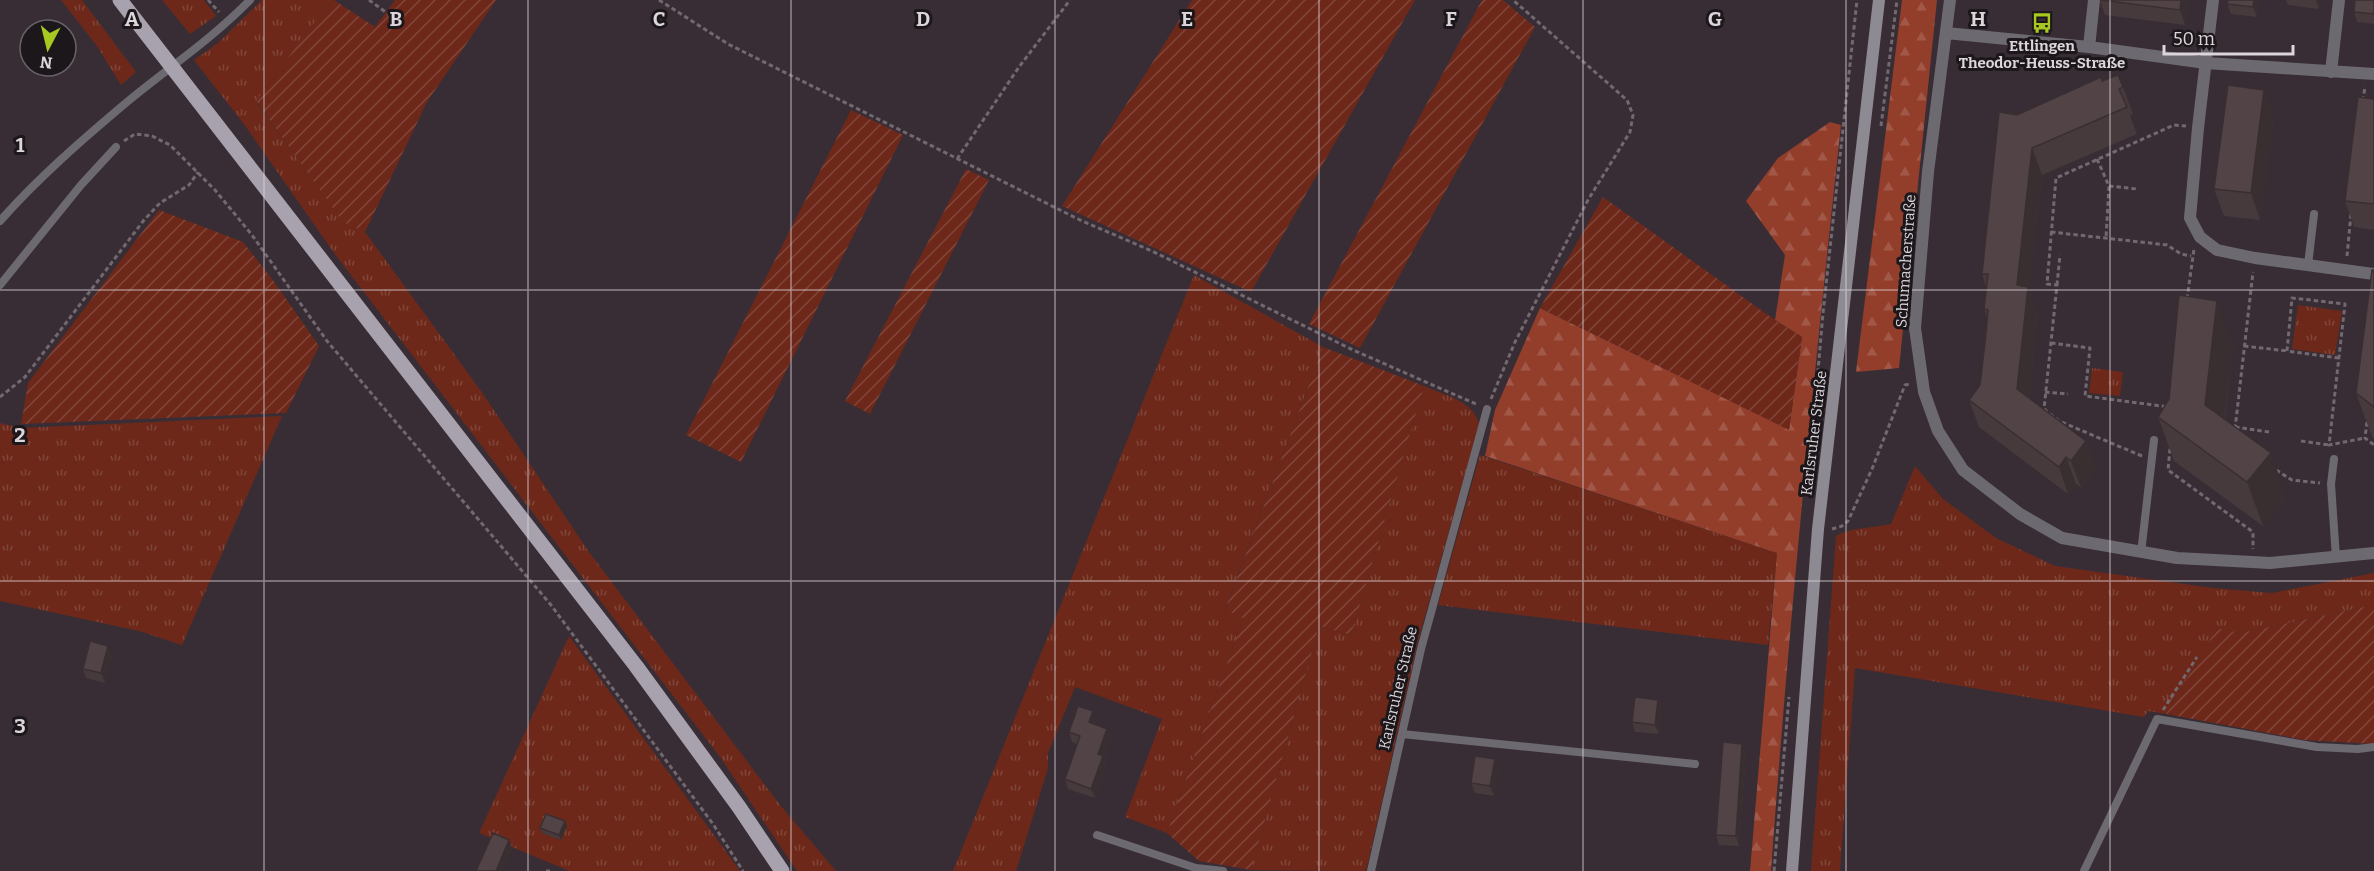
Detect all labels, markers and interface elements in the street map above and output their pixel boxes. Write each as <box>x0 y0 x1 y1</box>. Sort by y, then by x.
text: A <box>125 7 140 31</box>
text: B <box>390 7 403 31</box>
text: C <box>653 7 665 31</box>
text: D <box>916 7 930 31</box>
text: E <box>1181 7 1193 31</box>
text: F <box>1445 7 1457 31</box>
text: G <box>1708 7 1722 31</box>
text: H <box>1970 7 1986 31</box>
bus stop icon: Ettlingen Theodor-Heuss-Straße <box>2030 11 2054 35</box>
north arrow <box>18 18 78 78</box>
scale bar <box>2164 18 2293 56</box>
text: 50 m <box>2173 28 2215 50</box>
place label: Ettlingen Theodor-Heuss-Straße <box>1959 37 2125 72</box>
text: N <box>39 52 54 73</box>
text: 1 <box>16 133 25 157</box>
street label: Schumacherstraße <box>1892 194 1920 328</box>
street label: Karlsruher Straße <box>1797 370 1831 496</box>
text: 2 <box>14 423 26 447</box>
street label: Karlsruher Straße <box>1375 625 1421 751</box>
text: 3 <box>14 714 26 738</box>

